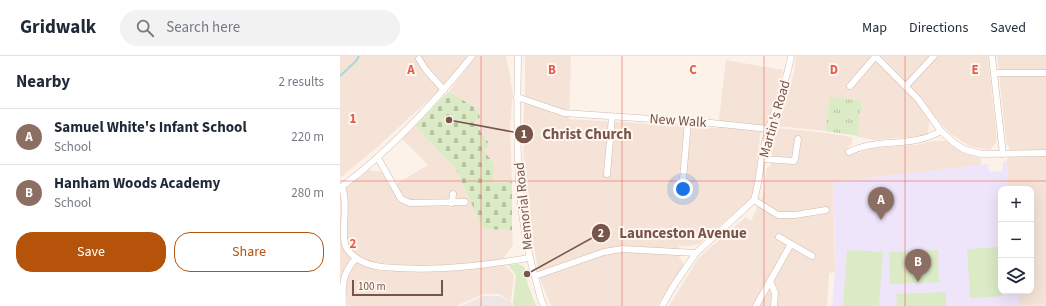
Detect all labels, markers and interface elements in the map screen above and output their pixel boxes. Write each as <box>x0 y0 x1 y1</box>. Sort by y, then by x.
search box <box>120 10 400 46</box>
text: Gridwalk <box>20 14 96 41</box>
icon: search <box>134 17 156 39</box>
text: Search here <box>166 17 240 38</box>
text: Map <box>862 18 887 38</box>
text: Directions <box>909 18 968 38</box>
text: Saved <box>990 18 1026 38</box>
text: A <box>406 61 415 79</box>
text: B <box>548 61 556 79</box>
text: C <box>689 61 697 79</box>
text: D <box>830 61 838 79</box>
text: E <box>971 61 979 79</box>
text: Nearby <box>16 70 70 94</box>
text: 2 results <box>279 73 324 91</box>
street label: Martin's Road <box>754 78 796 160</box>
street label: New Walk <box>649 109 707 133</box>
text: 1 <box>350 110 357 128</box>
text: Samuel White's Infant School <box>54 117 247 138</box>
callout: Christ Church <box>514 120 640 147</box>
text: Christ Church <box>542 124 632 145</box>
text: 1 <box>521 126 527 143</box>
text: A <box>25 128 33 146</box>
text: 220 m <box>291 128 324 146</box>
text: School <box>54 138 91 156</box>
street label: Memorial Road <box>509 161 539 251</box>
text: Hanham Woods Academy <box>54 173 220 194</box>
your location <box>673 179 693 199</box>
text: B <box>25 184 33 202</box>
text: 280 m <box>291 184 324 202</box>
map controls <box>998 186 1034 294</box>
button: + <box>998 186 1034 222</box>
pin: A <box>868 187 894 220</box>
text: School <box>54 194 91 212</box>
callout: Launceston Avenue <box>591 219 755 246</box>
button: − <box>998 222 1034 258</box>
text: Launceston Avenue <box>619 223 747 244</box>
text: 2 <box>598 225 604 242</box>
button: Save <box>16 232 166 272</box>
button: Share <box>174 232 324 272</box>
text: 2 <box>350 235 357 253</box>
pin: B <box>905 249 931 282</box>
button: layers <box>998 258 1034 294</box>
scale bar <box>352 278 443 297</box>
text: 100 m <box>358 279 386 294</box>

